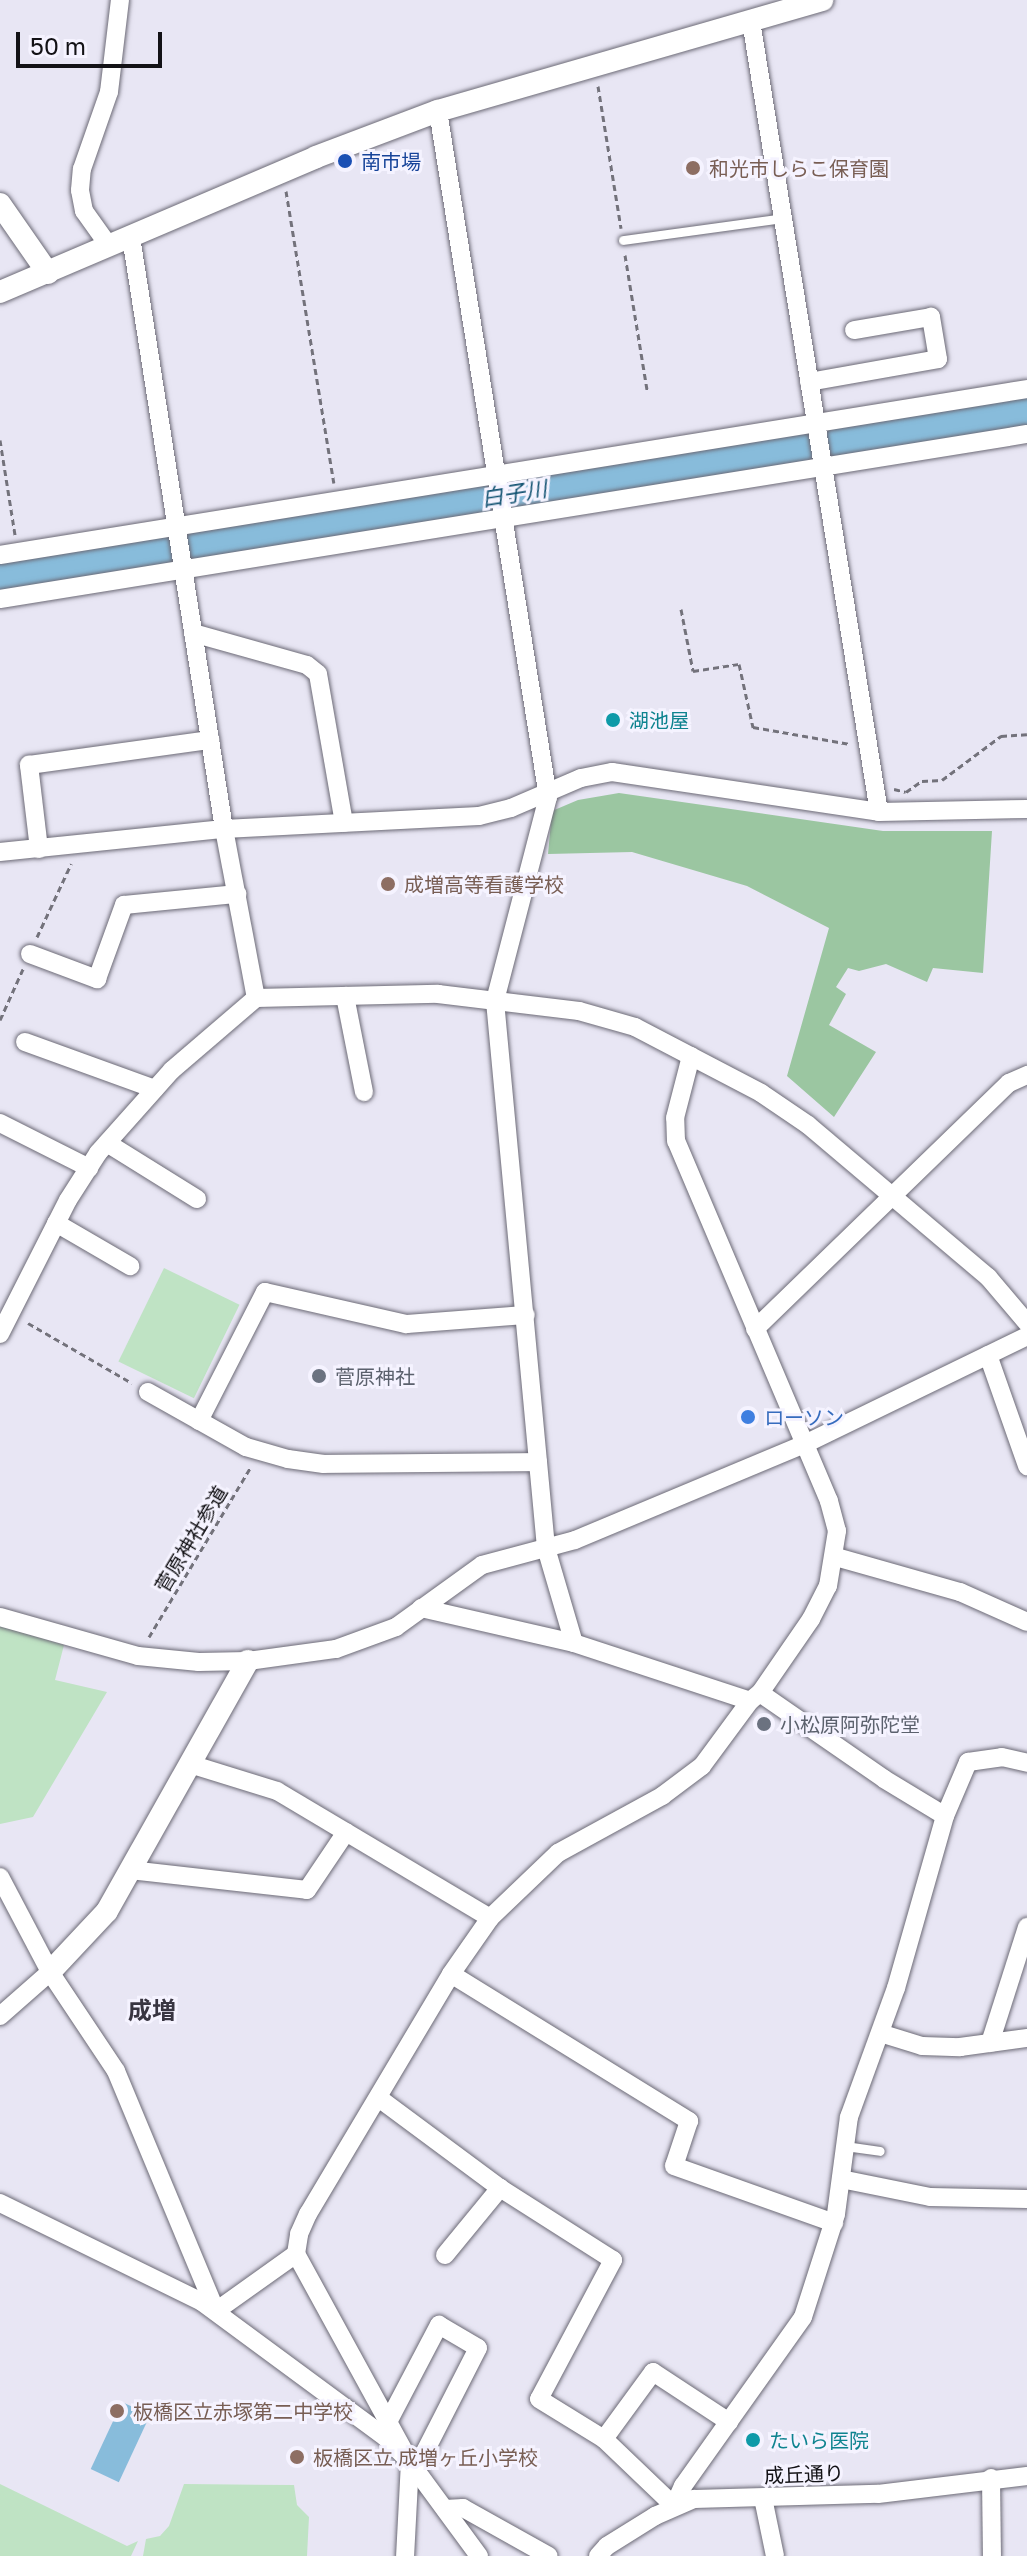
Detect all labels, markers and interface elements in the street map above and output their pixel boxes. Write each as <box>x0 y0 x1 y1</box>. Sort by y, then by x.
scale bar <box>20 16 166 66</box>
text: 50 m <box>30 31 86 60</box>
place label: 南市場 <box>361 149 421 173</box>
marker: 南市場 <box>336 152 354 170</box>
place label: 和光市しらこ保育園 <box>709 156 889 180</box>
marker: 和光市しらこ保育園 <box>684 159 702 177</box>
water label: 白子川 <box>479 475 549 511</box>
place label: 湖池屋 <box>629 708 689 732</box>
marker: 湖池屋 <box>604 711 622 729</box>
place label: 成増高等看護学校 <box>404 872 564 896</box>
marker: 成増高等看護学校 <box>379 875 397 893</box>
place label: 菅原神社 <box>335 1364 415 1388</box>
marker: 菅原神社 <box>310 1367 328 1385</box>
place label: ローソン <box>764 1405 844 1429</box>
marker: ローソン <box>739 1408 757 1426</box>
street label: 菅原神社参道 <box>150 1481 232 1597</box>
place label: 小松原阿弥陀堂 <box>780 1712 920 1736</box>
marker: 小松原阿弥陀堂 <box>755 1715 773 1733</box>
district label: 成増 <box>128 1996 176 2024</box>
place label: 板橋区立赤塚第二中学校 <box>133 2399 353 2423</box>
marker: 板橋区立赤塚第二中学校 <box>108 2402 126 2420</box>
place label: たいら医院 <box>769 2428 869 2452</box>
marker: たいら医院 <box>744 2431 762 2449</box>
place label: 板橋区立 成増ヶ丘小学校 <box>313 2445 538 2469</box>
marker: 板橋区立 成増ヶ丘小学校 <box>288 2448 306 2466</box>
street label: 成丘通り <box>764 2461 844 2487</box>

